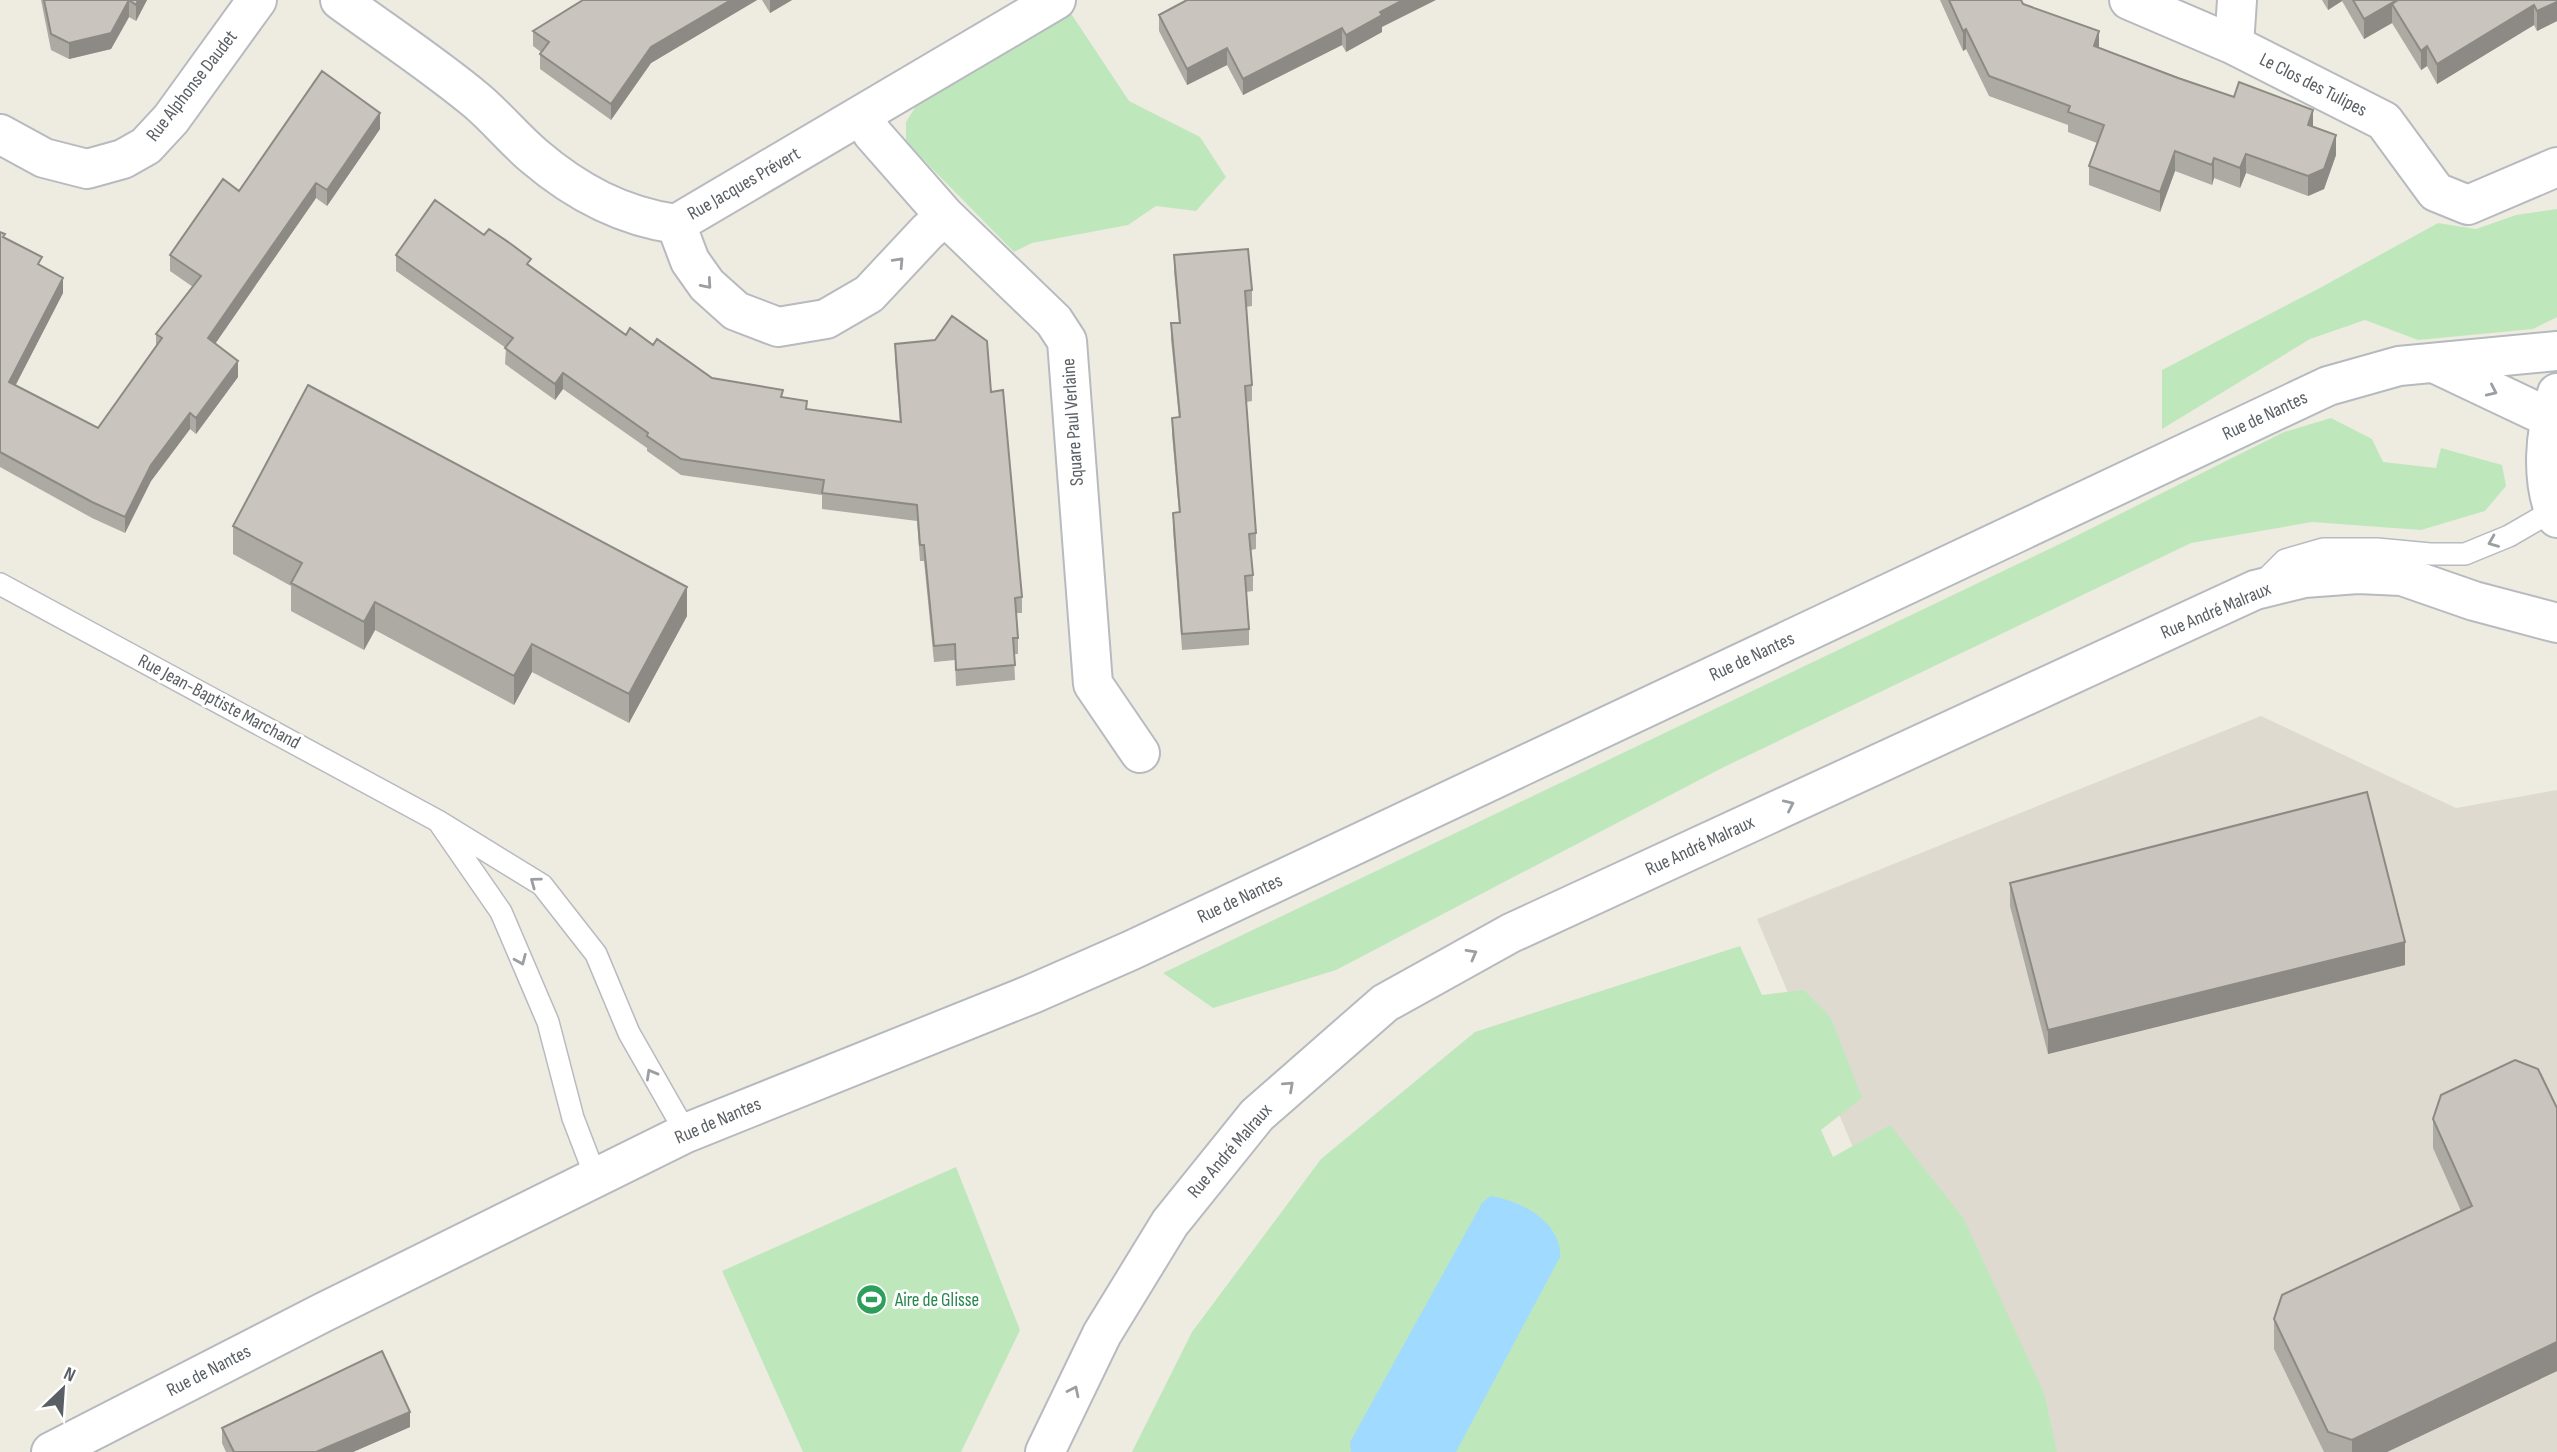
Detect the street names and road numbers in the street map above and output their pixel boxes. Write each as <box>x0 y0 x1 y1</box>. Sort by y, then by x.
street label: Rue Alphonse Daudet <box>142 26 243 146</box>
street label: Le Clos des Tulipes <box>2255 48 2371 122</box>
street label: Rue Jacques Prévert <box>684 142 805 226</box>
street label: Square Paul Verlaine <box>1057 357 1089 487</box>
street label: Rue de Nantes <box>2219 386 2311 446</box>
street label: Rue André Malraux <box>2157 577 2275 645</box>
street label: Rue de Nantes <box>1706 627 1798 687</box>
street label: Rue Jean-Baptiste Marchand <box>134 650 304 754</box>
street label: Rue André Malraux <box>1642 811 1758 881</box>
street label: Rue de Nantes <box>1194 869 1286 929</box>
street label: Rue de Nantes <box>671 1093 765 1149</box>
street label: Rue André Malraux <box>1183 1099 1277 1203</box>
street label: Rue de Nantes <box>163 1340 255 1402</box>

